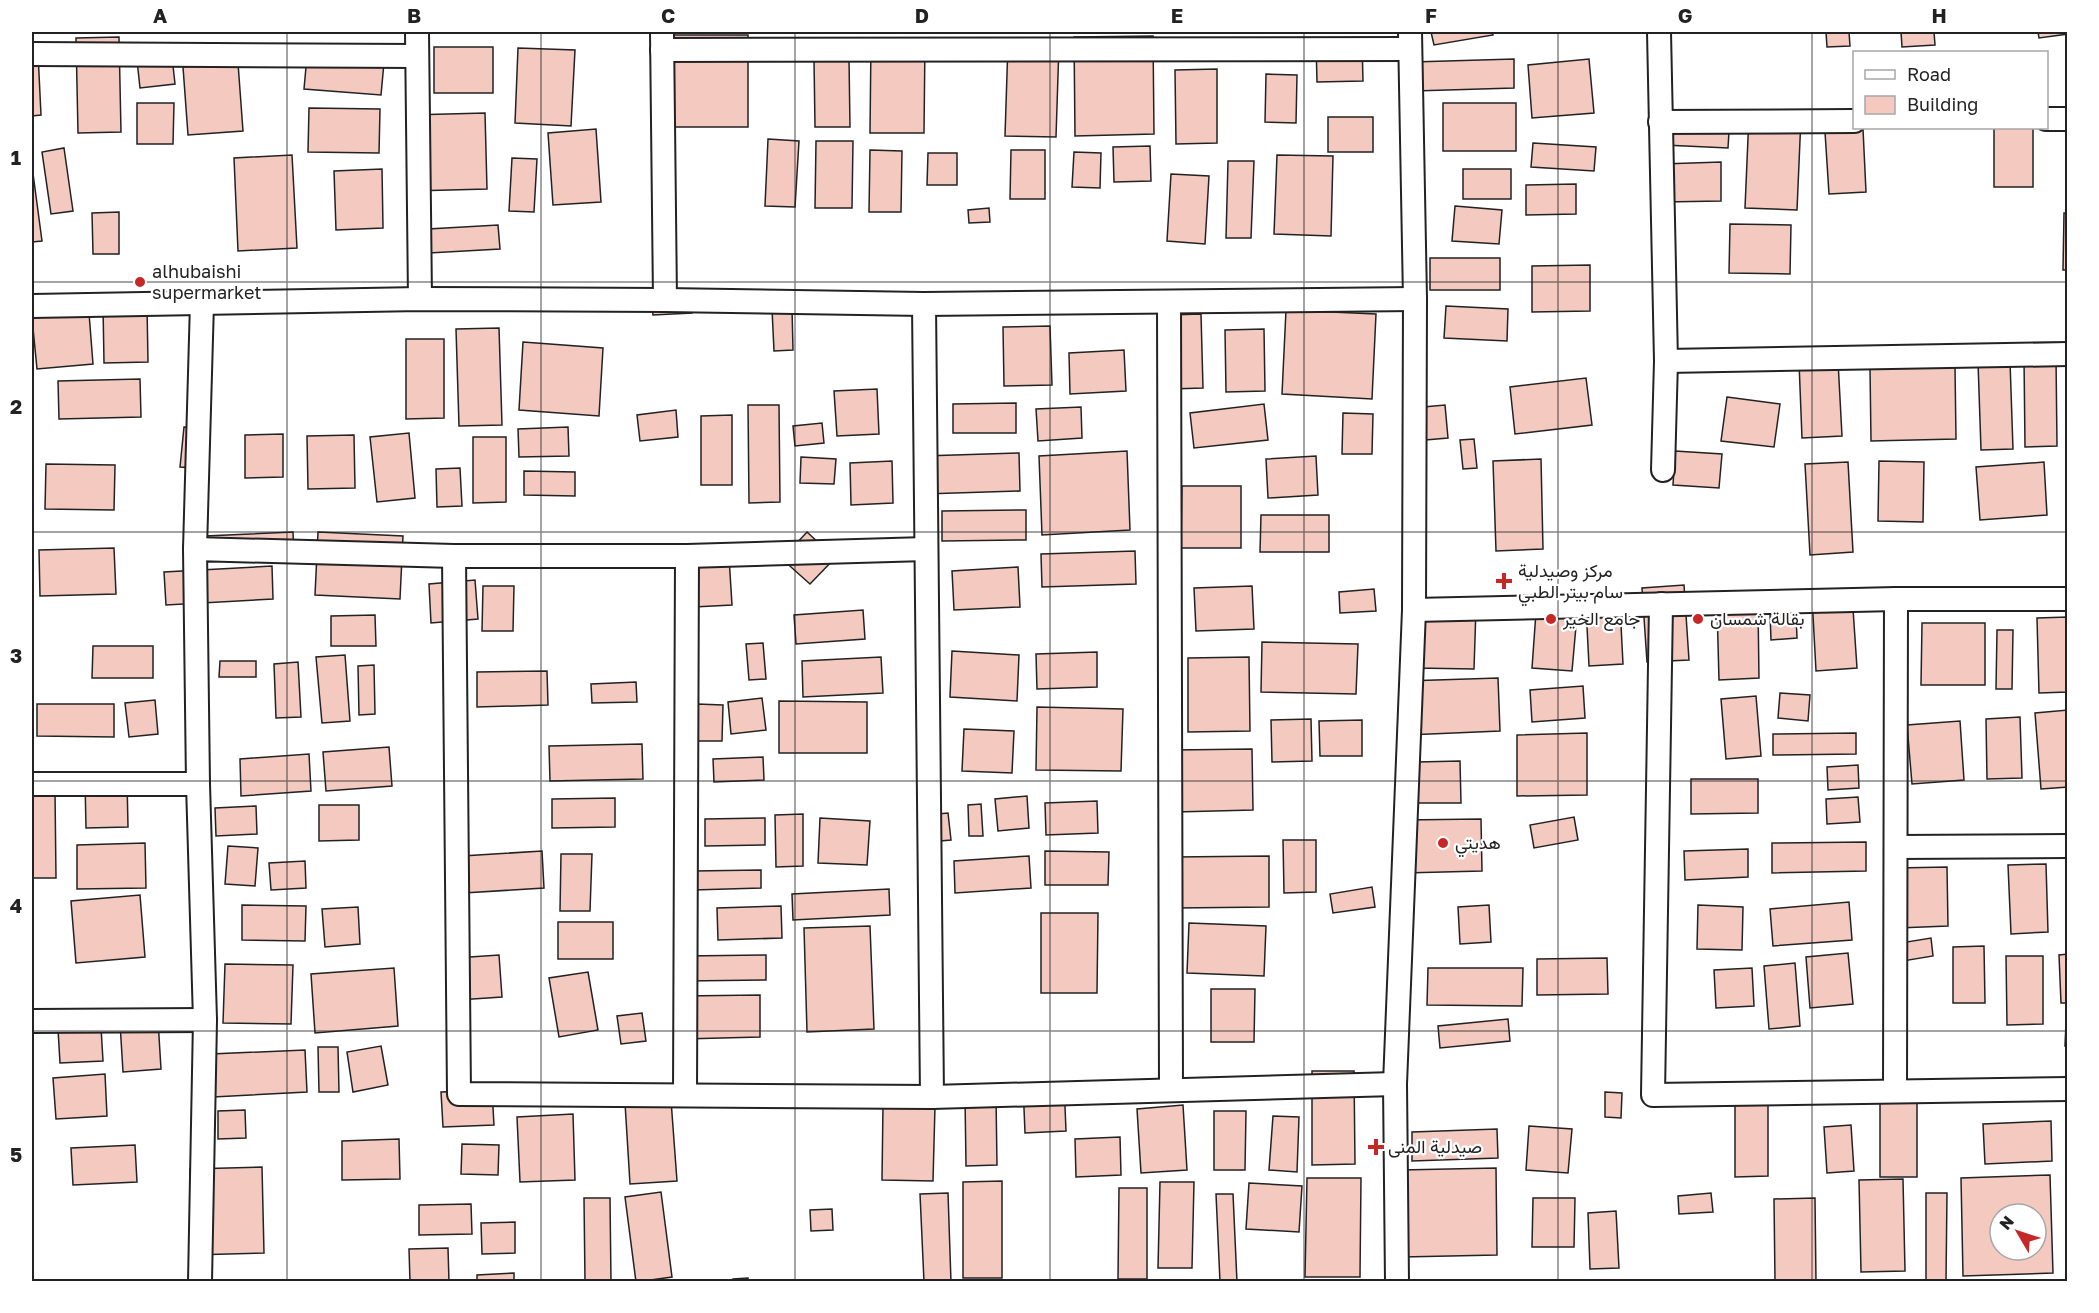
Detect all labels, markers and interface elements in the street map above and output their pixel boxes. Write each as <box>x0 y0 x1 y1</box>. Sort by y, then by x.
text: A <box>153 3 167 27</box>
text: B <box>407 3 421 27</box>
text: C <box>661 3 675 27</box>
text: D <box>915 3 929 27</box>
text: E <box>1171 3 1183 27</box>
text: F <box>1425 3 1437 27</box>
text: G <box>1678 3 1692 27</box>
text: H <box>1931 3 1947 27</box>
legend <box>1853 51 2048 129</box>
text: Road <box>1907 63 1951 85</box>
text: Building <box>1907 93 1978 115</box>
text: 1 <box>11 145 21 169</box>
place label: alhubaishi supermarket <box>152 260 262 303</box>
marker: alhubaishi supermarket <box>133 275 147 289</box>
text: 2 <box>10 394 22 418</box>
place label: مركز وصيدلية سام بيتر الطبي <box>1518 559 1623 607</box>
marker: مركز وصيدلية سام بيتر الطبي <box>1495 572 1513 590</box>
place label: جامع الخير <box>1562 607 1640 631</box>
place label: بقالة شمسان <box>1710 607 1805 629</box>
marker: جامع الخير <box>1544 612 1558 626</box>
marker: بقالة شمسان <box>1691 612 1705 626</box>
text: 3 <box>10 643 22 667</box>
place label: هديتي <box>1455 831 1501 858</box>
marker: هديتي <box>1436 836 1450 850</box>
text: 4 <box>10 893 22 917</box>
place label: صيدلية المنى <box>1388 1135 1482 1158</box>
marker: صيدلية المنى <box>1369 1140 1383 1154</box>
text: 5 <box>10 1142 22 1166</box>
north arrow <box>1988 1202 2048 1262</box>
text: N <box>1995 1212 2018 1234</box>

